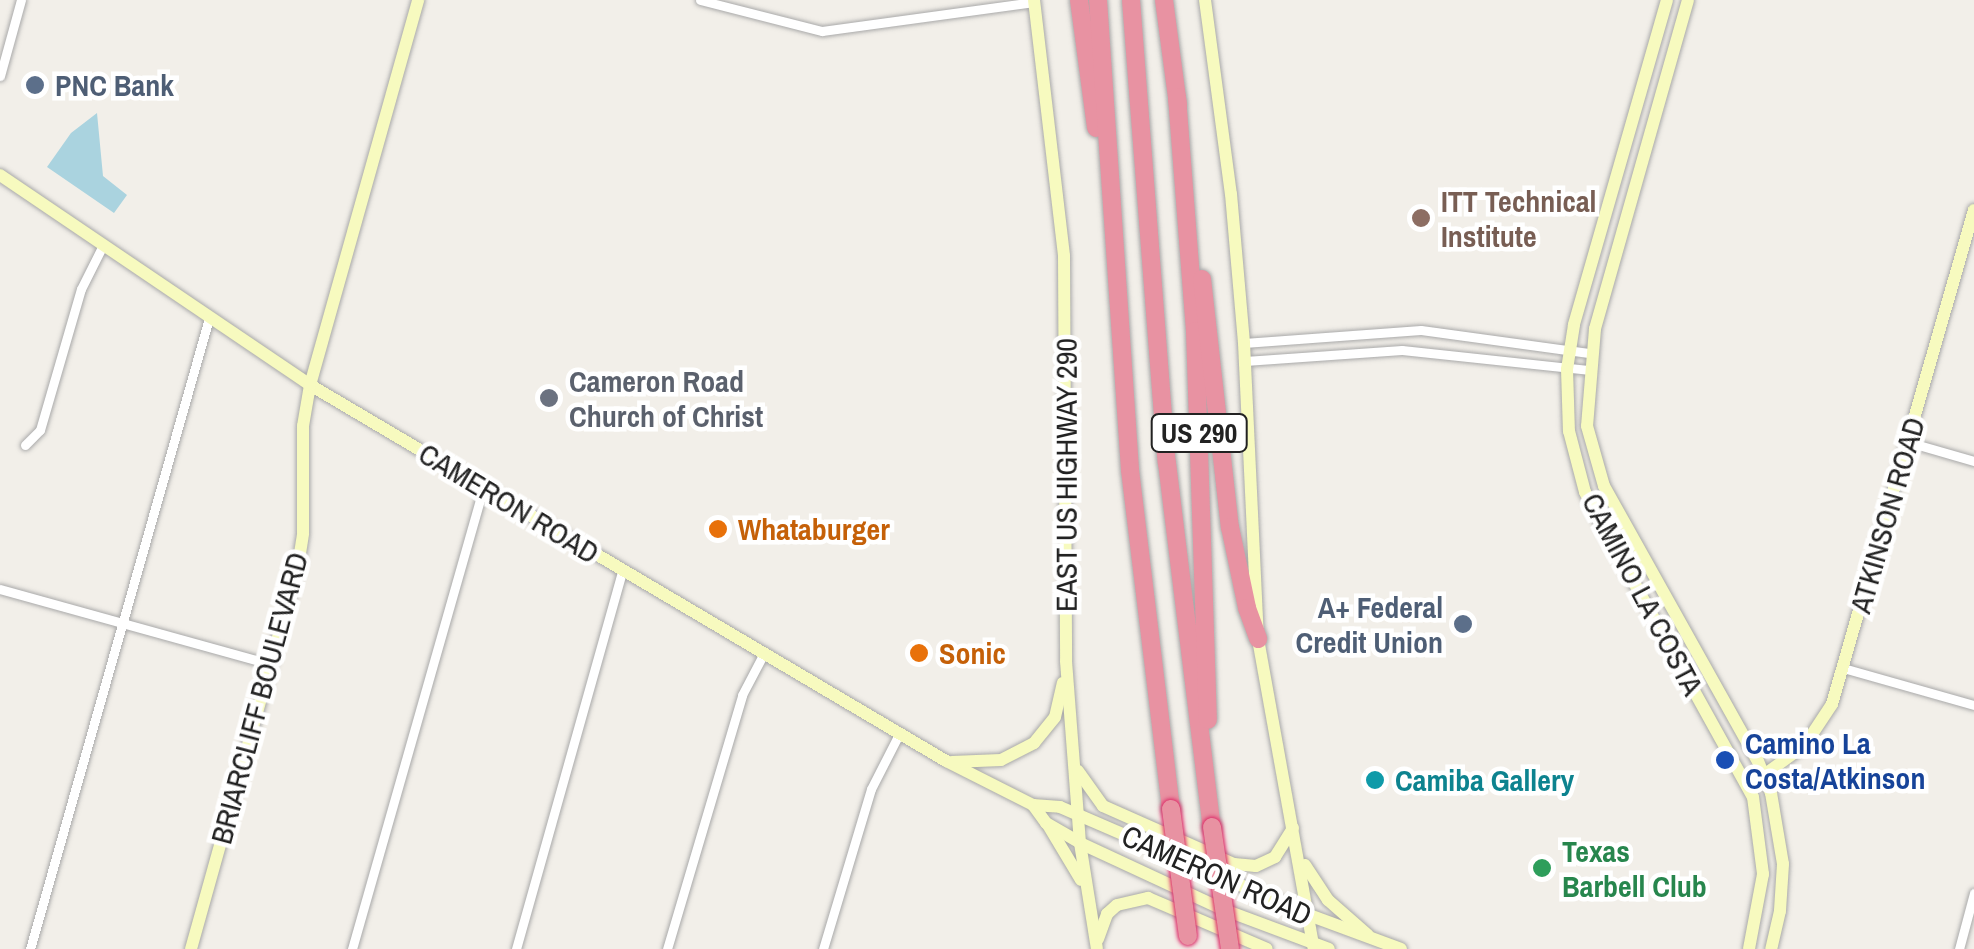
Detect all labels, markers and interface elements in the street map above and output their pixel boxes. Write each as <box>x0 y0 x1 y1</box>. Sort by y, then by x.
place label: PNC Bank <box>55 67 174 103</box>
marker: PNC Bank <box>24 74 46 96</box>
place label: ITT Technical Institute <box>1441 183 1596 254</box>
marker: ITT Technical Institute <box>1410 207 1432 229</box>
street label: EAST US HIGHWAY 290 <box>1048 338 1084 612</box>
place label: Cameron Road Church of Christ <box>569 363 763 434</box>
marker: Cameron Road Church of Christ <box>538 387 560 409</box>
road number: US 290 <box>1149 410 1249 456</box>
street label: ATKINSON ROAD <box>1842 413 1932 617</box>
street label: CAMERON ROAD <box>412 435 606 571</box>
street label: CAMINO LA COSTA <box>1574 486 1712 702</box>
place label: Whataburger <box>738 511 890 547</box>
marker: Whataburger <box>707 518 729 540</box>
street label: BRIARCLIFF BOULEVARD <box>203 548 315 848</box>
place label: A+ Federal Credit Union <box>1295 589 1443 660</box>
marker: A+ Federal Credit Union <box>1452 613 1474 635</box>
place label: Sonic <box>939 635 1006 671</box>
marker: Sonic <box>908 642 930 664</box>
place label: Camino La Costa/Atkinson <box>1745 725 1925 796</box>
marker: Camino La Costa/Atkinson <box>1714 749 1736 771</box>
place label: Camiba Gallery <box>1395 762 1574 798</box>
marker: Camiba Gallery <box>1364 769 1386 791</box>
street label: CAMERON ROAD <box>1117 817 1317 933</box>
place label: Texas Barbell Club <box>1562 833 1707 904</box>
marker: Texas Barbell Club <box>1531 857 1553 879</box>

